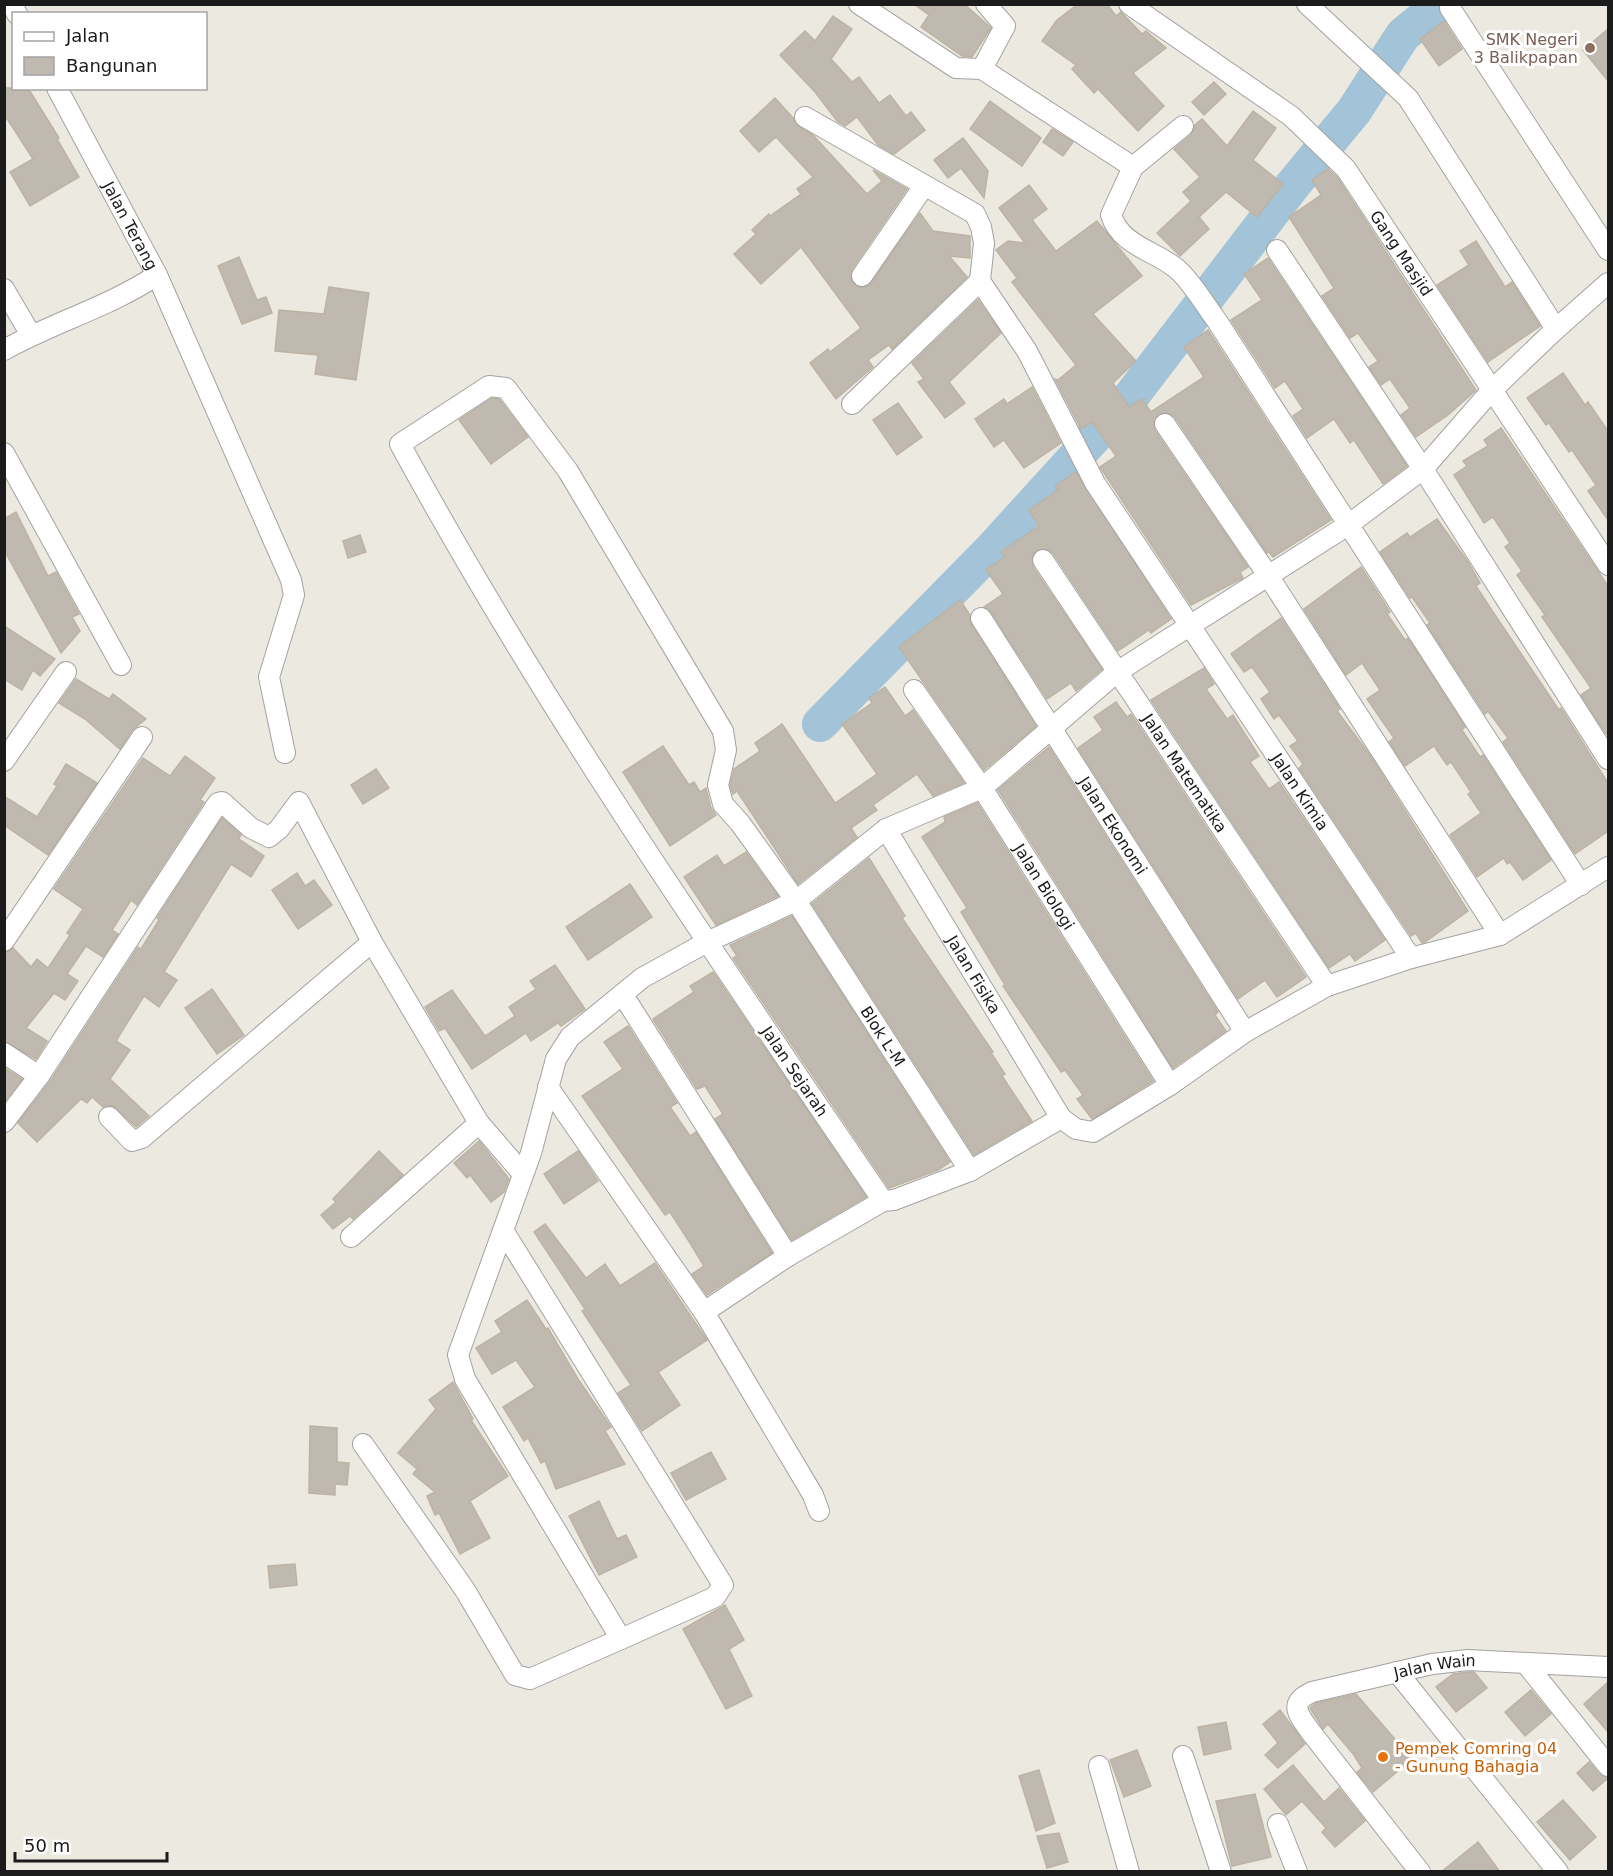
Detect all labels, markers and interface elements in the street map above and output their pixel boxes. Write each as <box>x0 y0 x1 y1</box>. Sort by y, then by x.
legend <box>12 12 207 90</box>
text: Jalan <box>65 25 110 46</box>
place label: SMK Negeri 3 Balikpapan <box>1474 30 1578 67</box>
marker: SMK Negeri 3 Balikpapan <box>1583 41 1597 55</box>
text: Bangunan <box>66 55 157 76</box>
street label: Jalan Terang <box>98 177 162 273</box>
street label: Gang Masjid <box>1366 207 1436 300</box>
street label: Jalan Matematika <box>1138 709 1231 836</box>
street label: Jalan Kimia <box>1267 749 1332 834</box>
street label: Jalan Ekonomi <box>1074 772 1151 878</box>
street label: Jalan Biologi <box>1009 840 1078 933</box>
street label: Jalan Fisika <box>942 931 1005 1017</box>
street label: Blok L-M <box>856 1003 909 1070</box>
street label: Jalan Sejarah <box>757 1022 832 1120</box>
street label: Jalan Wain <box>1391 1651 1476 1683</box>
place label: Pempek Comring 04 - Gunung Bahagia <box>1395 1739 1557 1776</box>
marker: Pempek Comring 04 - Gunung Bahagia <box>1376 1750 1390 1764</box>
scale bar <box>15 1825 166 1863</box>
text: 50 m <box>24 1835 70 1856</box>

